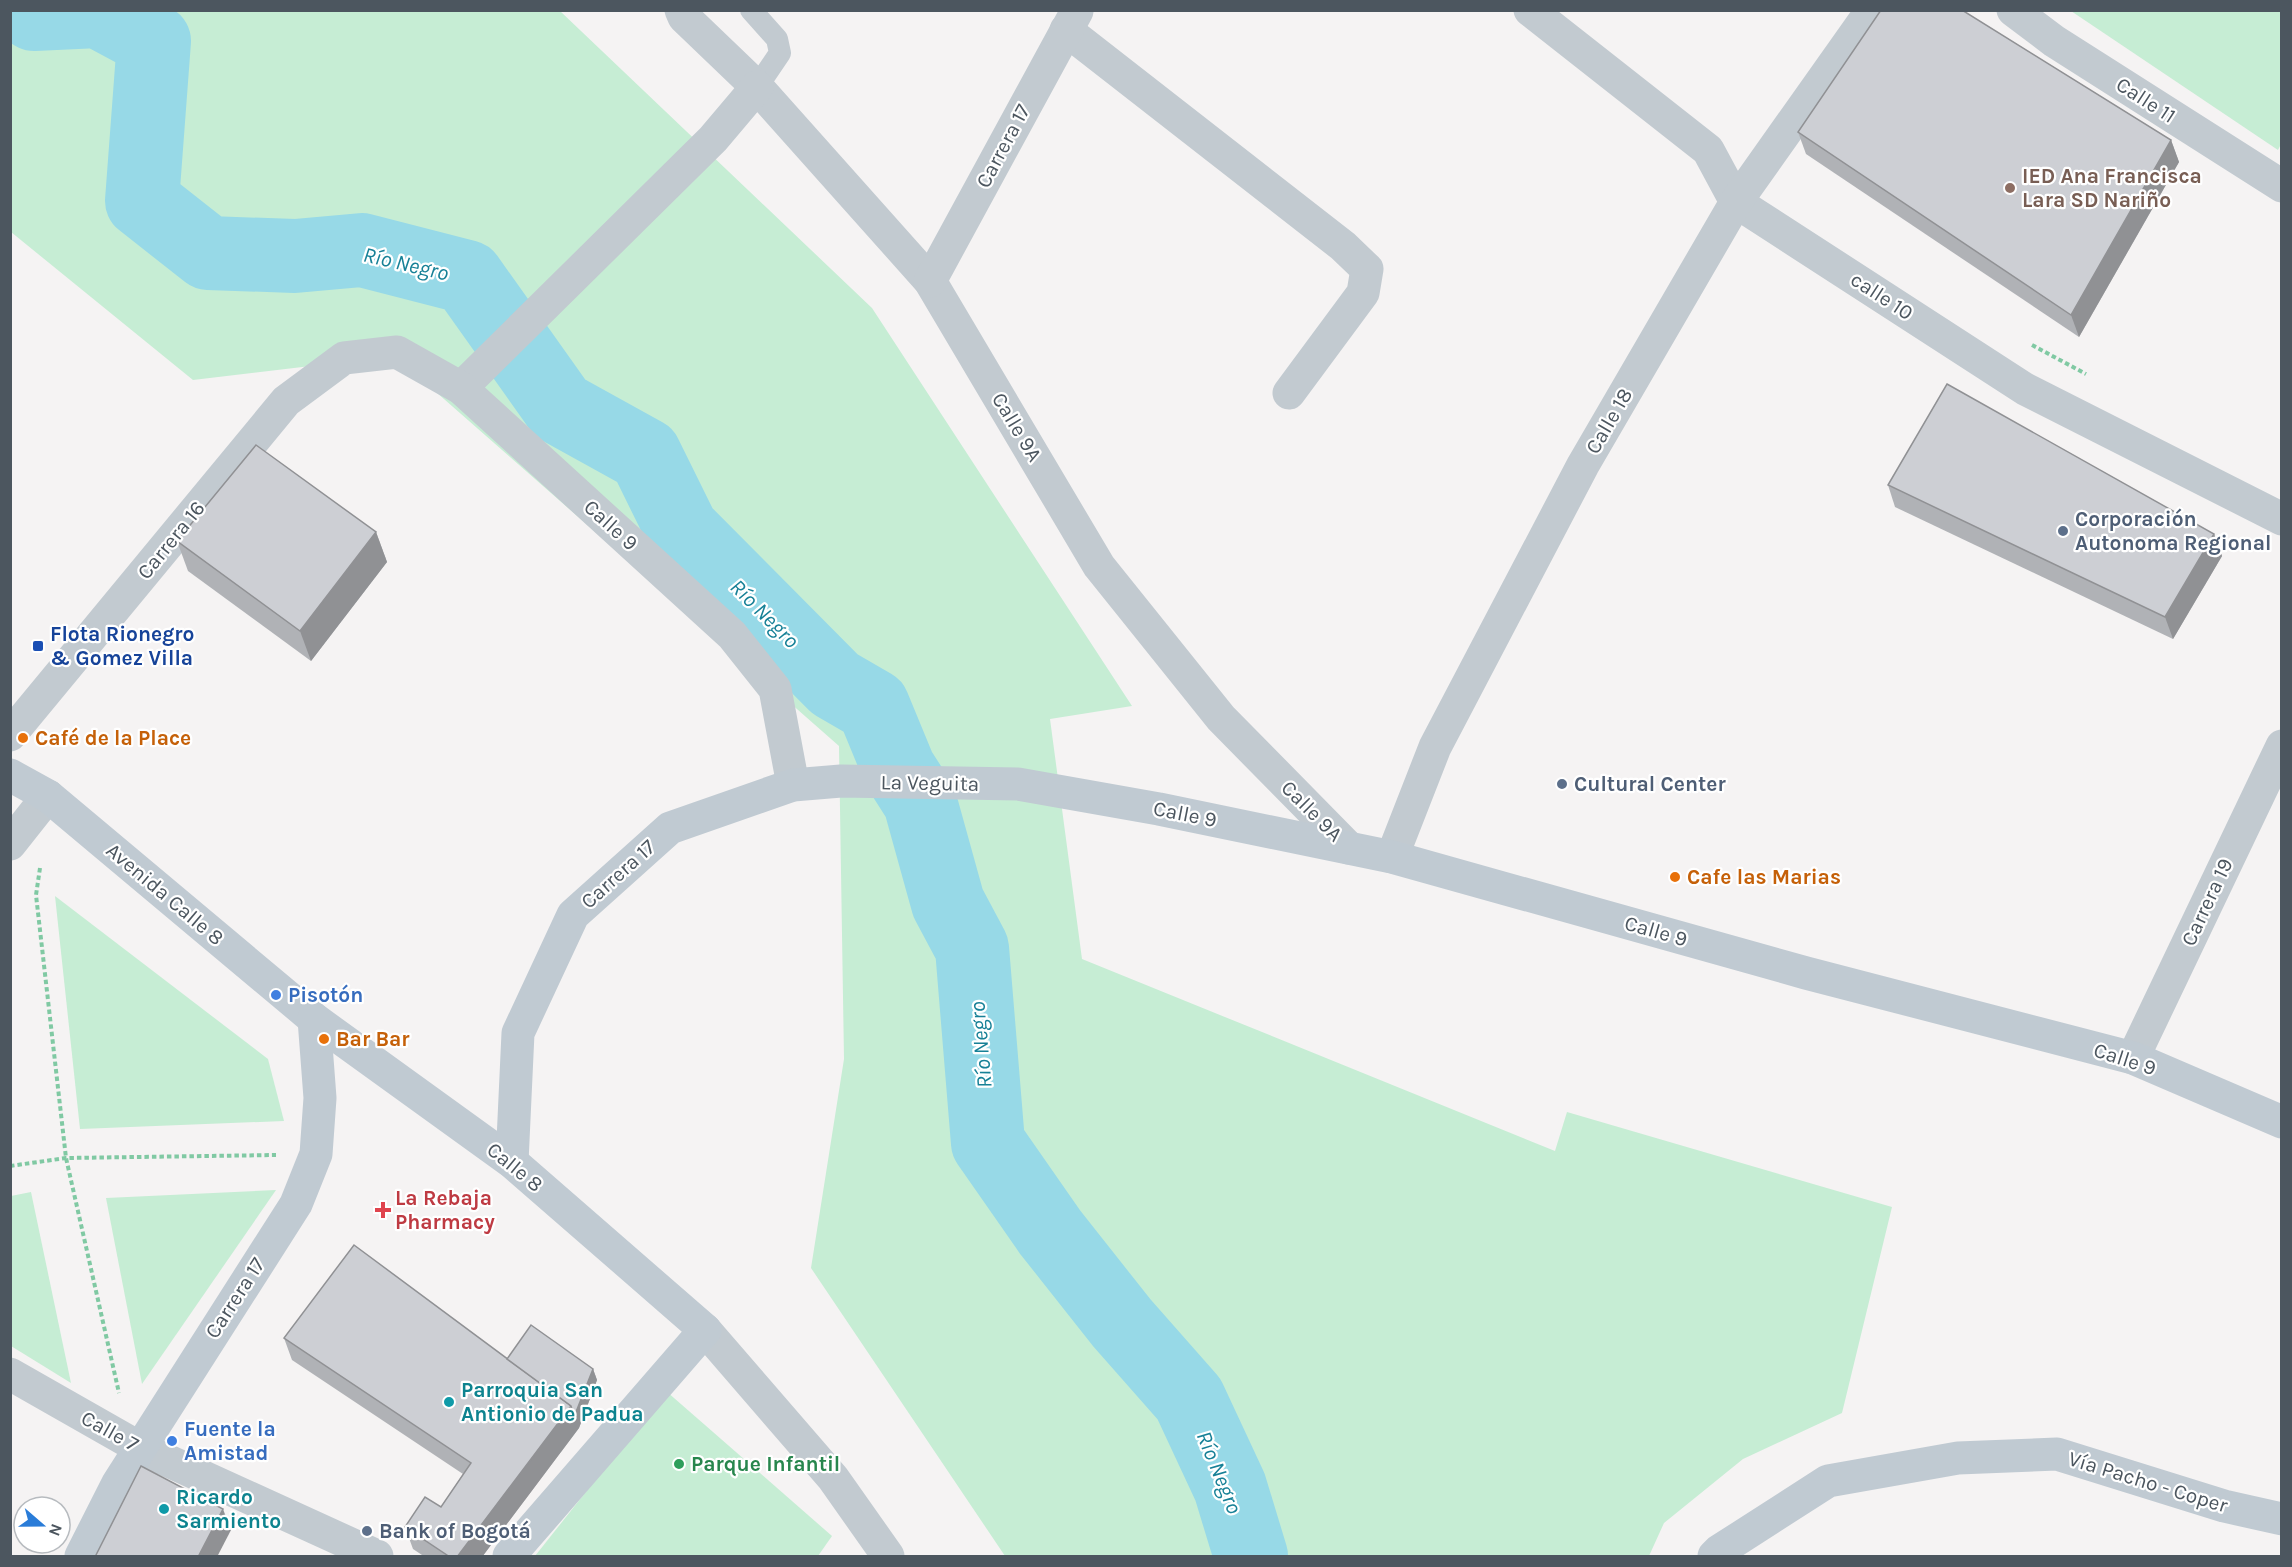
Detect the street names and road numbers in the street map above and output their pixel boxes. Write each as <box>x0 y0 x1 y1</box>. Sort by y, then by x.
street label: Calle 11 <box>2112 72 2180 128</box>
street label: Carrera 17 <box>971 100 1035 192</box>
street label: calle 10 <box>1846 267 1918 325</box>
street label: Calle 18 <box>1581 384 1637 458</box>
street label: Calle 9A <box>987 388 1047 466</box>
street label: Calle 9 <box>579 495 643 555</box>
street label: Carrera 16 <box>132 496 210 584</box>
street label: La Veguita <box>881 770 979 796</box>
street label: Calle 9A <box>1277 776 1347 846</box>
street label: Calle 9 <box>1151 796 1219 832</box>
street label: Carrera 17 <box>576 834 660 913</box>
street label: Avenida Calle 8 <box>101 838 229 950</box>
street label: Carrera 19 <box>2176 854 2238 950</box>
street label: Calle 9 <box>1622 911 1690 951</box>
street label: Calle 9 <box>2091 1038 2159 1080</box>
street label: Calle 8 <box>482 1137 548 1197</box>
street label: Carrera 17 <box>200 1253 270 1343</box>
street label: Calle 7 <box>77 1406 143 1457</box>
street label: Vía Pacho - Coper <box>2066 1446 2231 1518</box>

